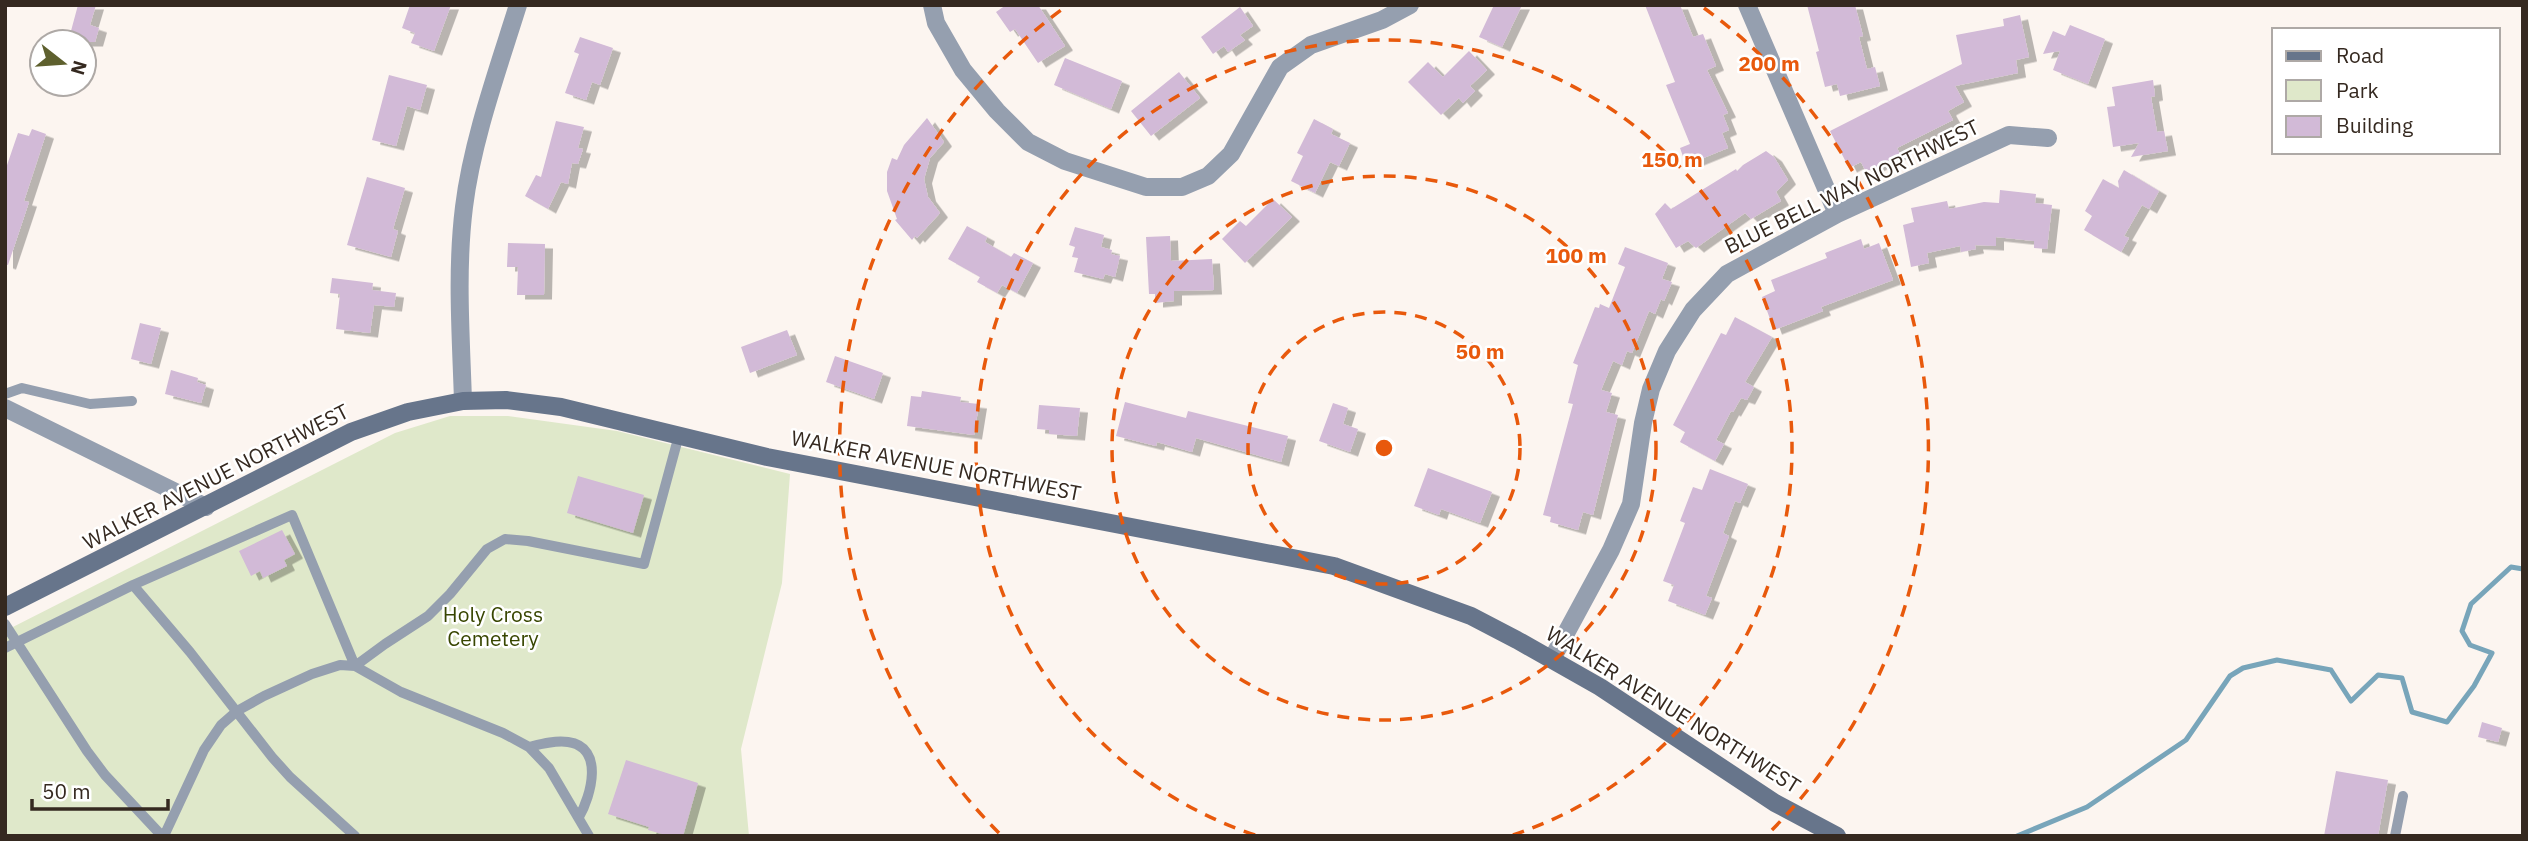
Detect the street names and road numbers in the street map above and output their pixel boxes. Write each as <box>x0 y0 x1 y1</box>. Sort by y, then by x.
street label: BLUE BELL WAY NORTHWEST <box>1720 112 1983 260</box>
street label: WALKER AVENUE NORTHWEST <box>78 397 353 556</box>
street label: WALKER AVENUE NORTHWEST <box>789 423 1084 507</box>
street label: WALKER AVENUE NORTHWEST <box>1541 619 1806 799</box>

